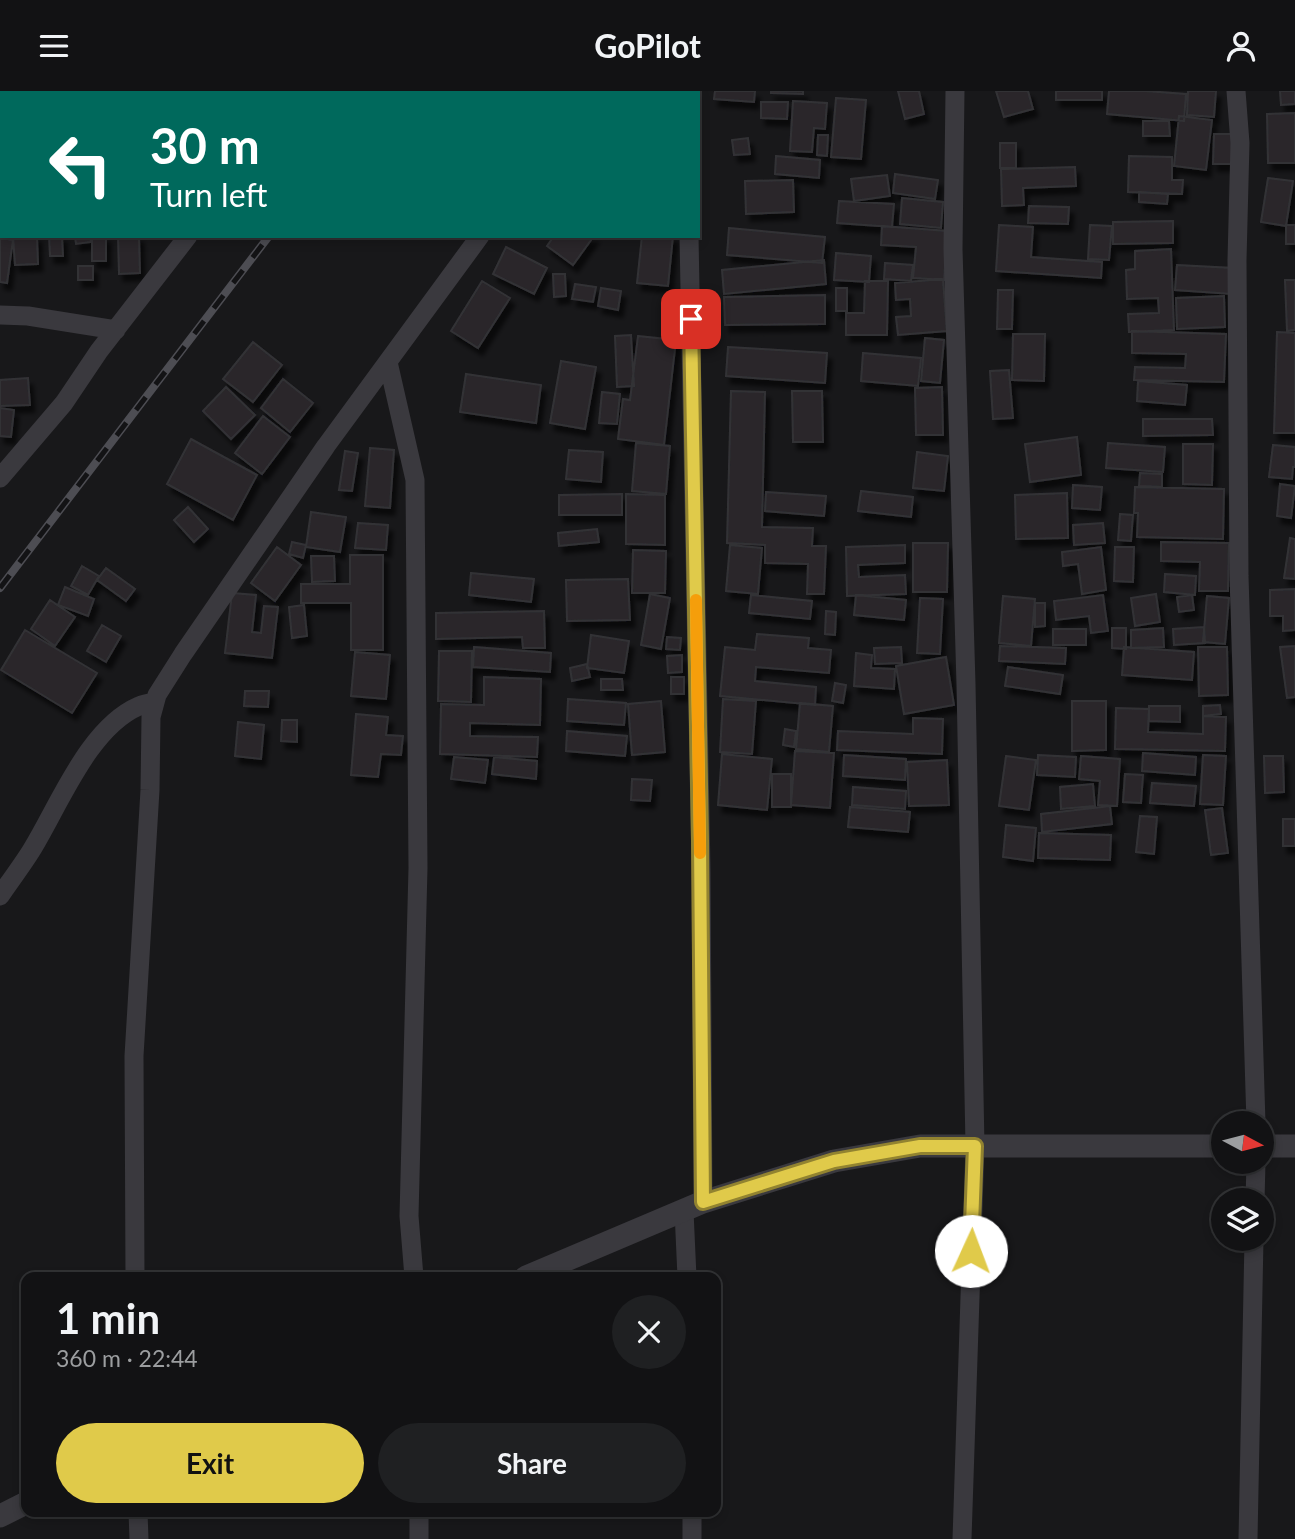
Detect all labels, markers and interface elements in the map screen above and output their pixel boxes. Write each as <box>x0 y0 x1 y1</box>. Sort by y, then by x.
text: GoPilot <box>594 26 701 65</box>
icon: menu <box>35 27 73 65</box>
icon: person <box>1222 27 1260 65</box>
text: 30 m <box>150 116 260 174</box>
icon: left <box>35 119 126 210</box>
text: Turn left <box>150 175 267 214</box>
pin <box>661 289 721 349</box>
icon: arrive <box>672 300 710 338</box>
north arrow <box>1211 1111 1274 1174</box>
map controls <box>1211 1111 1274 1251</box>
button: layers <box>1211 1188 1274 1251</box>
position arrow <box>934 1214 1008 1288</box>
text: 1 min <box>56 1293 160 1343</box>
button: close <box>612 1295 686 1369</box>
text: 360 m · 22:44 <box>56 1344 198 1372</box>
button: Exit <box>56 1423 364 1503</box>
button: Share <box>378 1423 686 1503</box>

